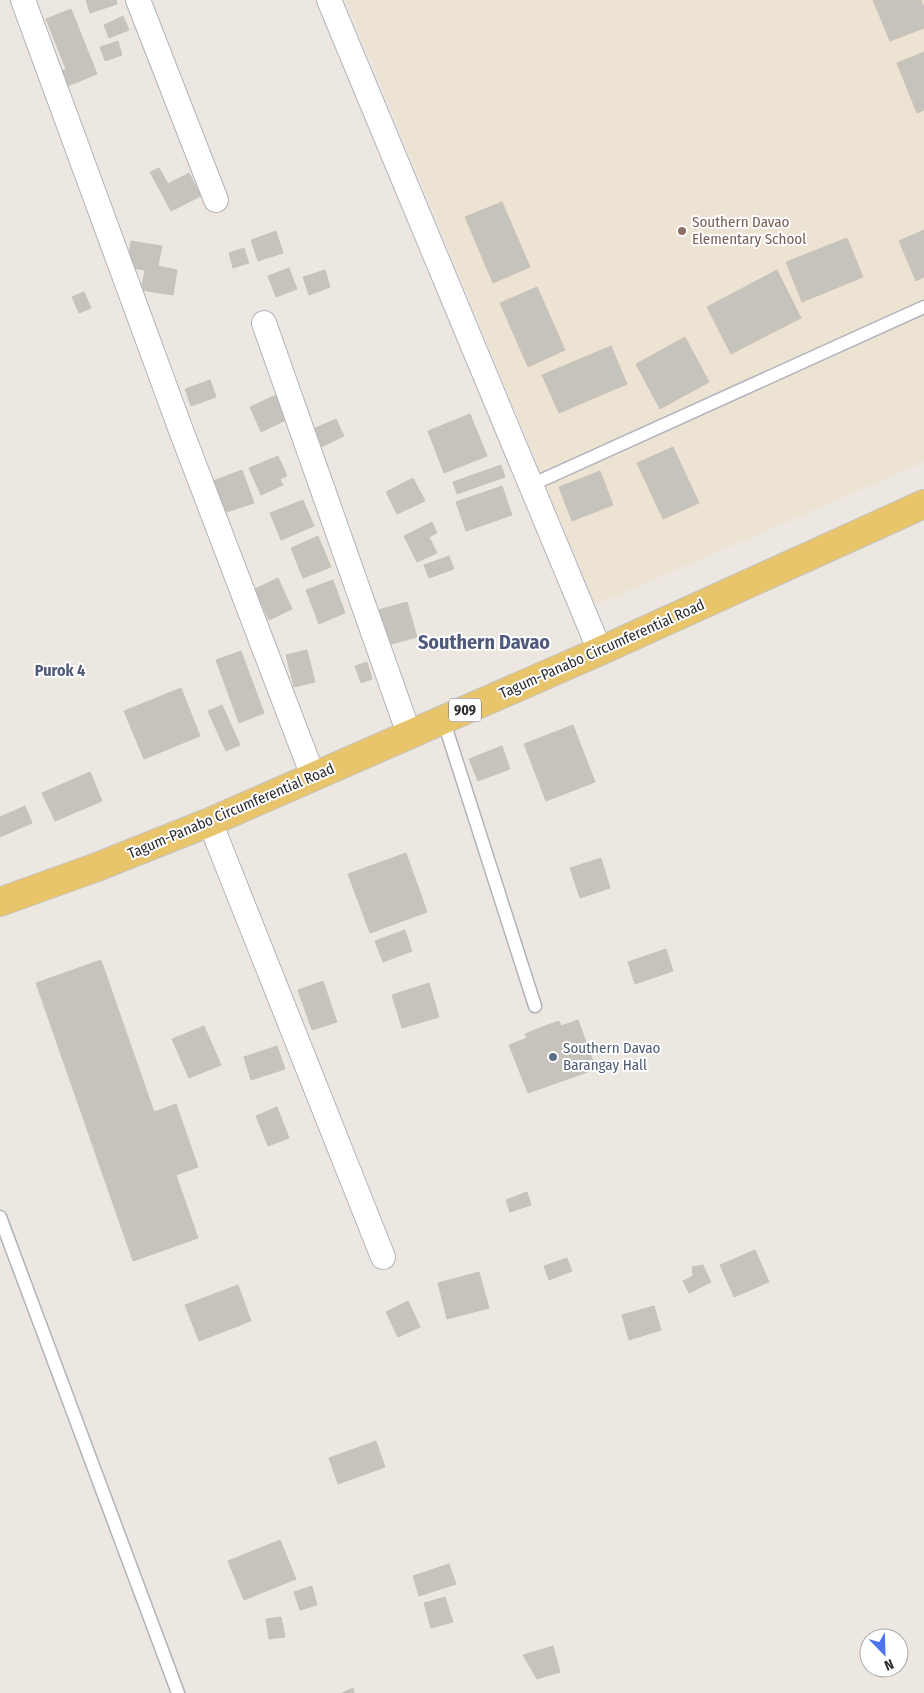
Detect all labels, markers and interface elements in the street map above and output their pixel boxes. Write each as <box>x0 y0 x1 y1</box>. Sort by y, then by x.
place label: Southern Davao Elementary School <box>692 213 806 248</box>
marker: Southern Davao Elementary School <box>676 225 688 237</box>
street label: Tagum-Panabo Circumferential Road <box>497 596 707 702</box>
district label: Southern Davao <box>418 630 550 654</box>
district label: Purok 4 <box>35 661 85 680</box>
road number: 909 <box>449 698 481 722</box>
street label: Tagum-Panabo Circumferential Road <box>125 759 337 863</box>
place label: Southern Davao Barangay Hall <box>563 1039 661 1074</box>
marker: Southern Davao Barangay Hall <box>547 1051 559 1063</box>
north arrow <box>859 1628 909 1678</box>
text: N <box>882 1655 896 1674</box>

